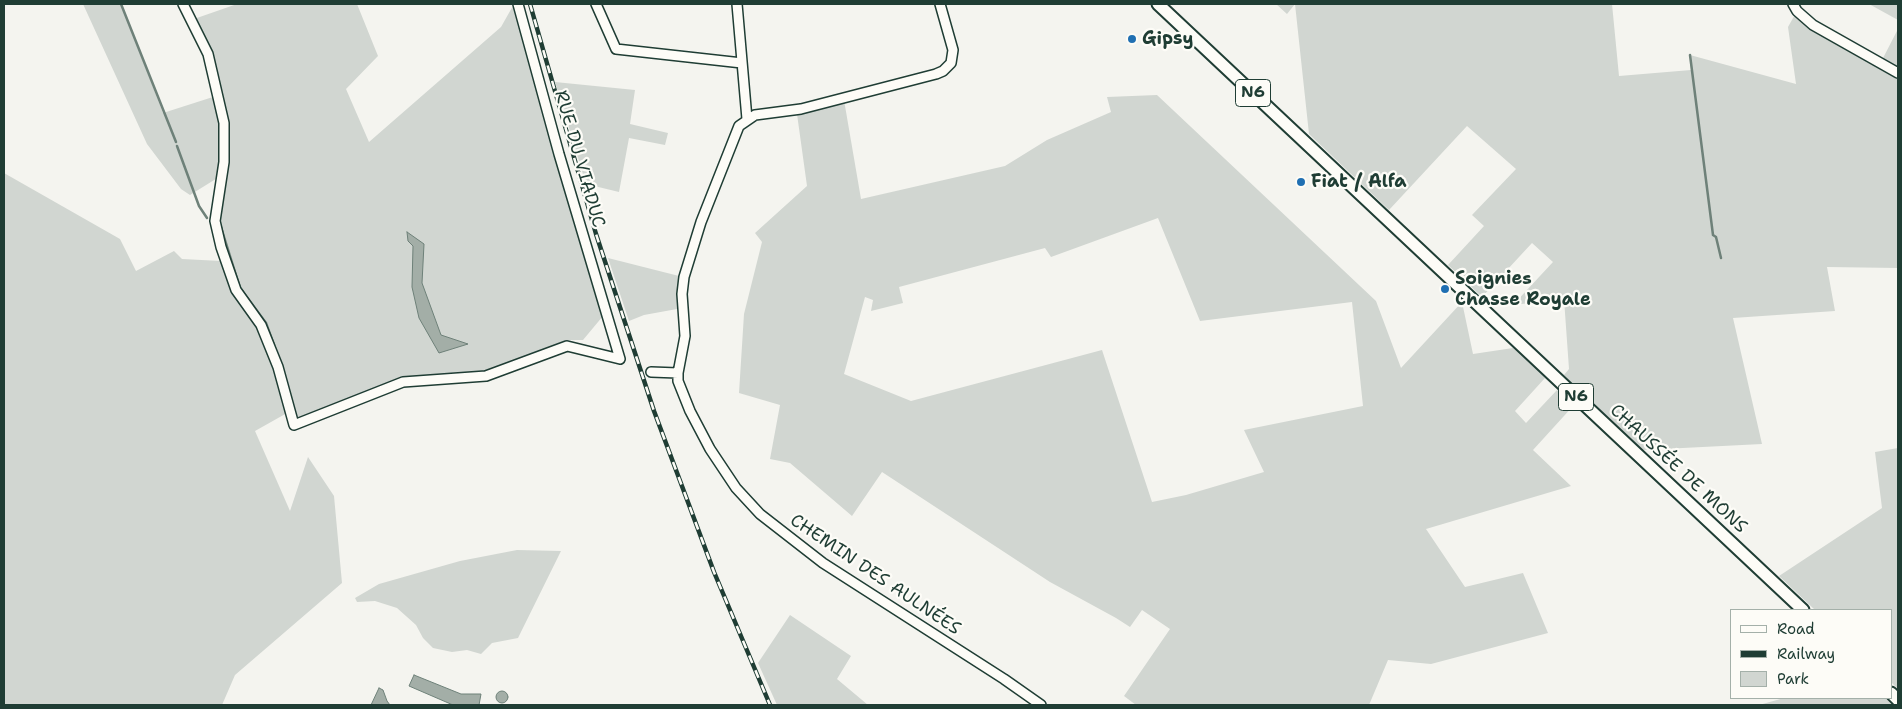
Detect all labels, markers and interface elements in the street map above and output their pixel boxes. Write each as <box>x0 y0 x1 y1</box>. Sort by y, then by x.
place label: Gipsy <box>1142 28 1193 50</box>
marker: Gipsy <box>1126 33 1138 45</box>
road number: N6 <box>1236 80 1270 106</box>
street label: RUE DU VIADUC <box>549 88 609 230</box>
place label: Fiat / Alfa <box>1311 171 1407 193</box>
marker: Fiat / Alfa <box>1295 176 1307 188</box>
place label: Soignies Chasse Royale <box>1455 268 1591 310</box>
marker: Soignies Chasse Royale <box>1439 283 1451 295</box>
road number: N6 <box>1558 384 1594 411</box>
street label: CHAUSSÉE DE MONS <box>1605 400 1751 538</box>
street label: CHEMIN DES AULNÉES <box>786 510 964 640</box>
legend <box>1730 609 1892 699</box>
text: Road <box>1777 619 1815 639</box>
text: Railway <box>1777 644 1835 664</box>
text: Park <box>1777 669 1809 689</box>

